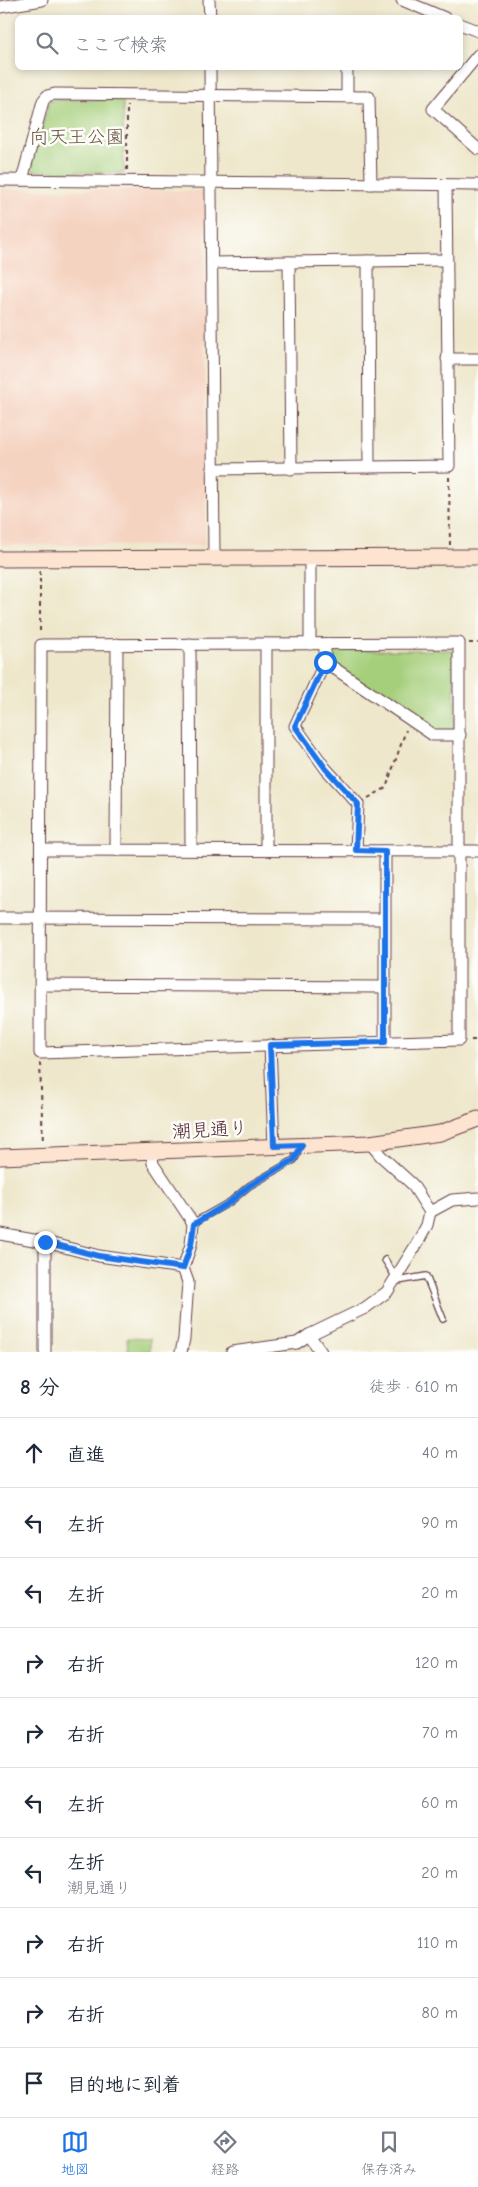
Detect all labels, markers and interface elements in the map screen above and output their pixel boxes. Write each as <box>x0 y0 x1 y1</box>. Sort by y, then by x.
search box <box>15 15 463 70</box>
icon: search <box>33 29 61 57</box>
text: ここで検索 <box>73 34 168 56</box>
park label: 向天王公園 <box>29 126 125 148</box>
route start <box>314 651 337 674</box>
street label: 潮見通り <box>172 1117 249 1143</box>
route end <box>34 1231 57 1254</box>
text: 8 分 <box>20 1375 59 1399</box>
text: 徒歩 · 610 m <box>369 1378 458 1396</box>
icon: ahead <box>20 1439 48 1467</box>
text: 直進 <box>67 1444 105 1466</box>
text: 40 m <box>422 1444 458 1462</box>
icon: left <box>20 1509 48 1537</box>
text: 左折 <box>67 1514 105 1536</box>
text: 90 m <box>421 1514 458 1532</box>
icon: left <box>20 1579 48 1607</box>
text: 左折 <box>67 1584 105 1606</box>
text: 20 m <box>421 1584 458 1602</box>
icon: right <box>20 1649 48 1677</box>
text: 右折 <box>67 1654 105 1676</box>
text: 120 m <box>415 1654 458 1672</box>
icon: right <box>20 1719 48 1747</box>
text: 右折 <box>67 1724 105 1746</box>
text: 70 m <box>422 1724 458 1742</box>
icon: left <box>20 1789 48 1817</box>
text: 左折 <box>67 1794 105 1816</box>
text: 60 m <box>421 1794 458 1812</box>
text: 左折 <box>67 1852 105 1874</box>
icon: left <box>20 1859 48 1887</box>
text: 20 m <box>421 1864 458 1882</box>
text: 潮見通り <box>67 1879 131 1897</box>
icon: right <box>20 1929 48 1957</box>
text: 右折 <box>67 1934 105 1956</box>
text: 110 m <box>417 1934 458 1952</box>
icon: right <box>20 1999 48 2027</box>
text: 右折 <box>67 2004 105 2026</box>
text: 80 m <box>421 2004 458 2022</box>
icon: arrive <box>20 2069 48 2097</box>
text: 目的地に到着 <box>67 2074 181 2096</box>
tab: 地図 <box>61 2128 89 2178</box>
tab: 経路 <box>211 2128 239 2178</box>
tab: 保存済み <box>361 2128 417 2178</box>

